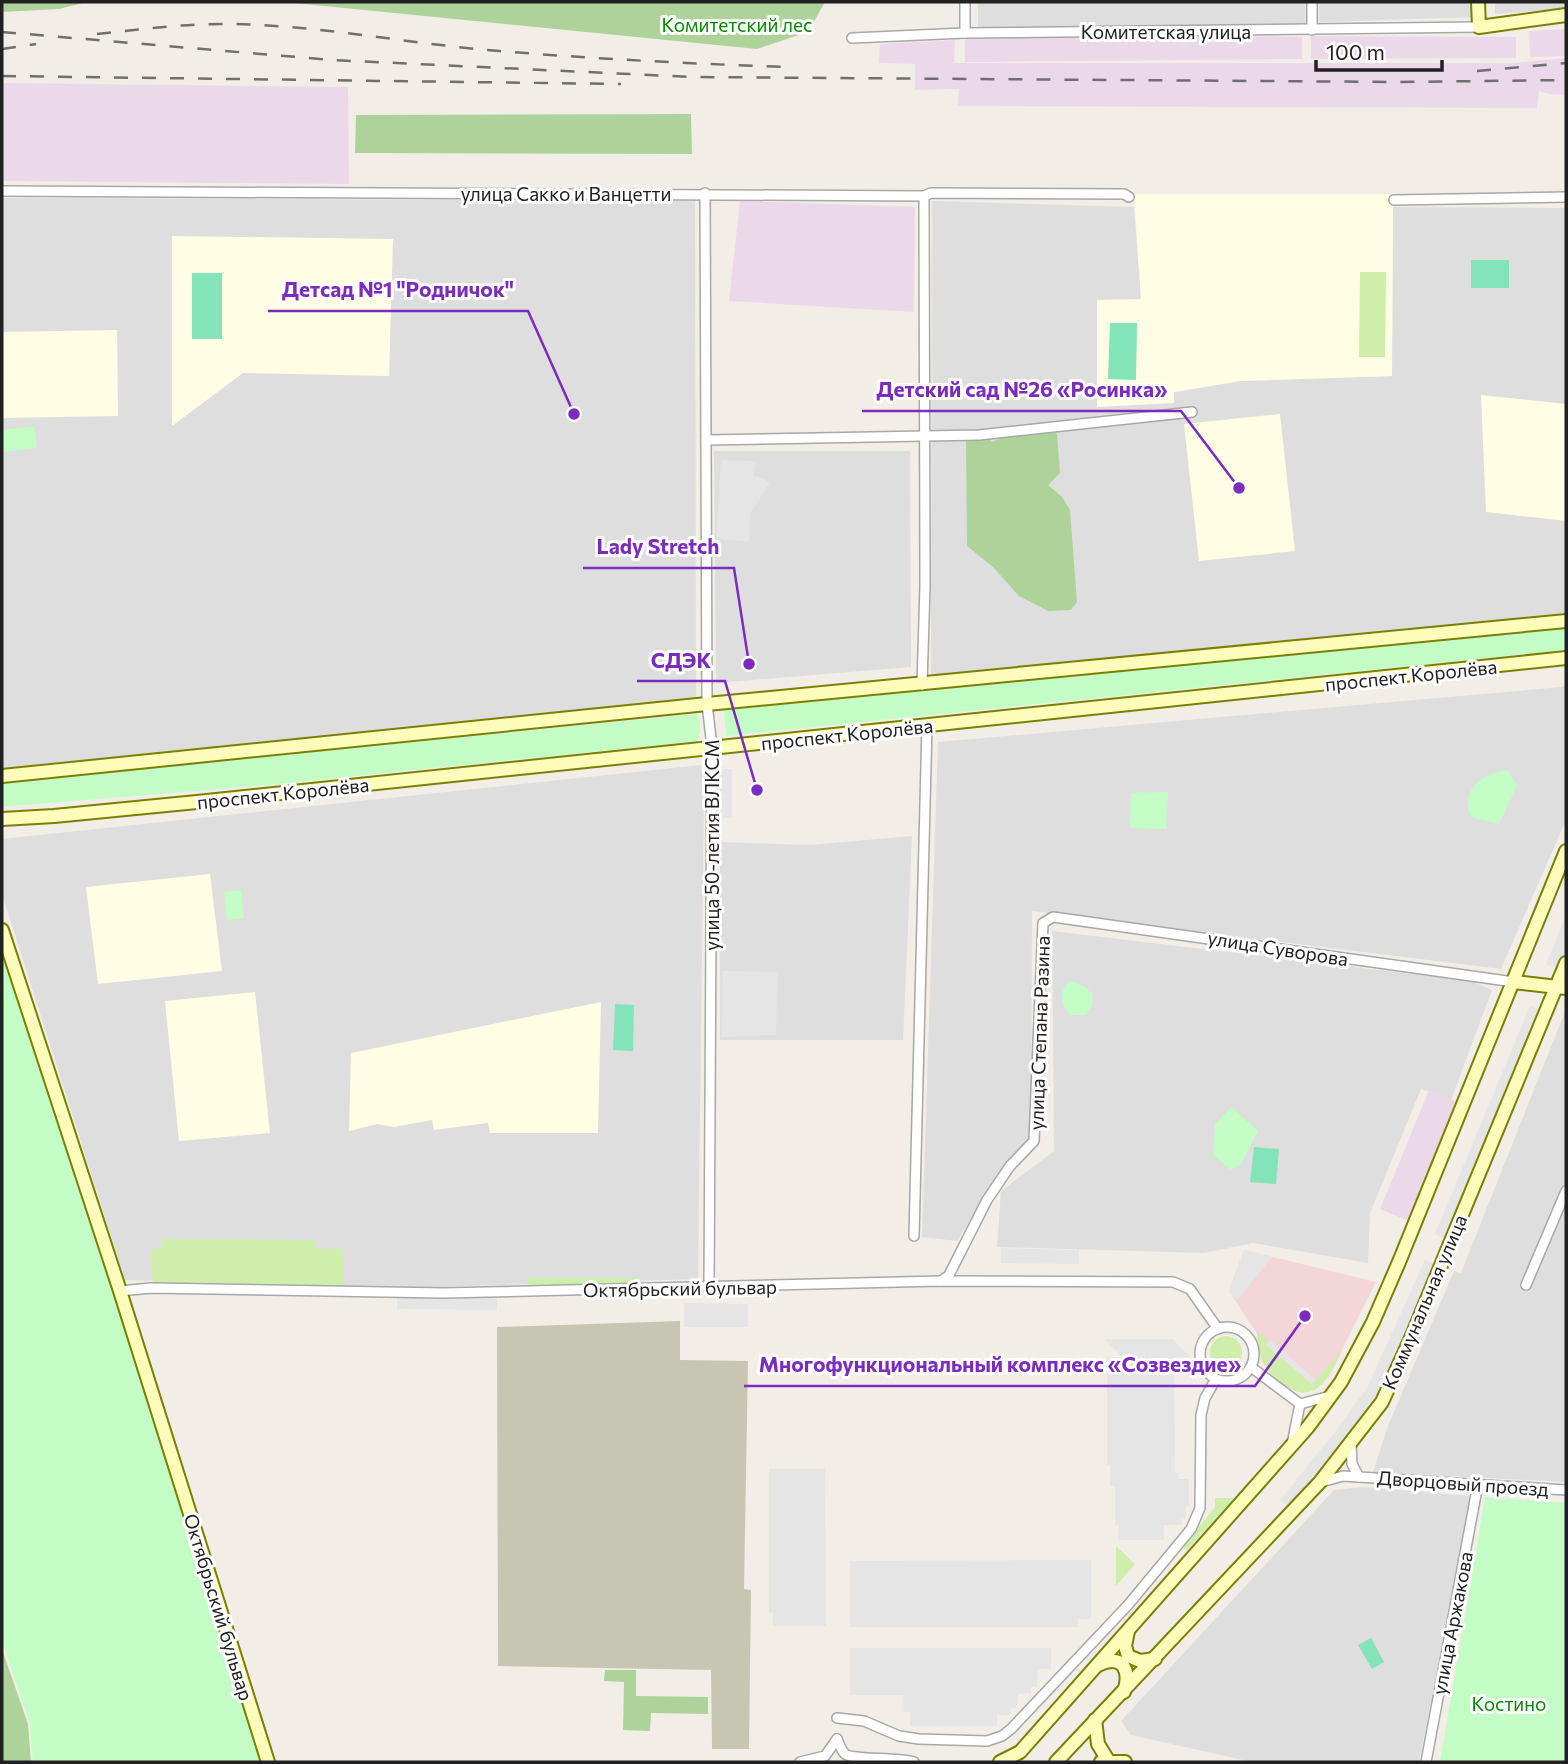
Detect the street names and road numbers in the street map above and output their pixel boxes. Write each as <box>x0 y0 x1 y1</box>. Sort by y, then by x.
street label: Комитетская улица <box>1081 20 1251 43</box>
street label: улица Сакко и Ванцетти <box>461 182 671 205</box>
street label: проспект Королёва <box>1324 655 1498 695</box>
street label: проспект Королёва <box>760 714 934 754</box>
street label: улица 50-летия ВЛКСМ <box>700 739 723 951</box>
street label: проспект Королёва <box>196 773 370 813</box>
street label: улица Суворова <box>1206 926 1350 970</box>
street label: улица Степана Разина <box>1024 935 1054 1131</box>
street label: Коммунальная улица <box>1377 1211 1471 1393</box>
street label: Октябрьский бульвар <box>583 1275 777 1301</box>
street label: Дворцовый проезд <box>1376 1466 1550 1500</box>
street label: Октябрьский бульвар <box>180 1511 258 1703</box>
street label: улица Аржакова <box>1427 1549 1477 1697</box>

